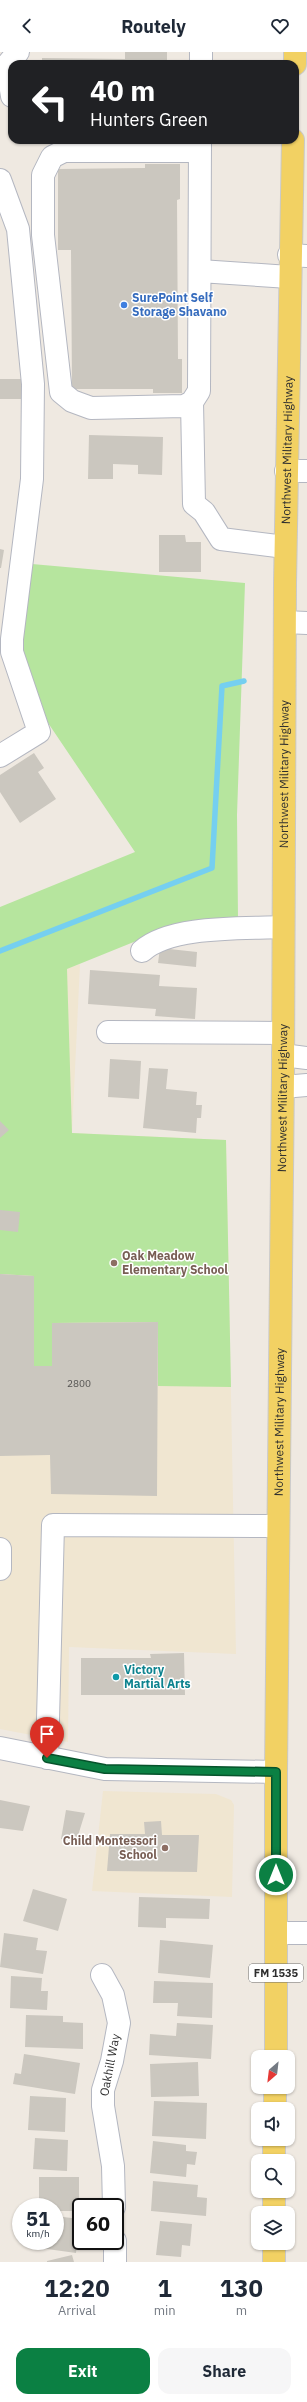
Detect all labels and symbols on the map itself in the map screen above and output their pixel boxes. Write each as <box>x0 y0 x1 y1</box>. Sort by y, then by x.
place label: SurePoint Self Storage Shavano <box>132 290 227 319</box>
marker: SurePoint Self Storage Shavano <box>119 300 129 310</box>
street label: Northwest Military Highway <box>278 376 296 524</box>
street label: Northwest Military Highway <box>276 700 292 848</box>
street label: Northwest Military Highway <box>274 1024 290 1172</box>
place label: Oak Meadow Elementary School <box>122 1248 228 1277</box>
marker: Oak Meadow Elementary School <box>109 1258 119 1268</box>
street label: Northwest Military Highway <box>271 1348 287 1496</box>
house number: 2800 <box>67 1377 91 1390</box>
place label: Victory Martial Arts <box>124 1662 191 1691</box>
marker: Victory Martial Arts <box>111 1672 121 1682</box>
pin <box>30 1717 64 1758</box>
place label: Child Montessori School <box>63 1833 157 1862</box>
marker: Child Montessori School <box>160 1843 170 1853</box>
position arrow <box>255 1854 297 1896</box>
road number: FM 1535 <box>249 1964 303 1982</box>
street label: Oakhill Way <box>96 2032 123 2097</box>
north arrow <box>251 2050 295 2094</box>
speed limit sign: 60 <box>72 2198 124 2250</box>

